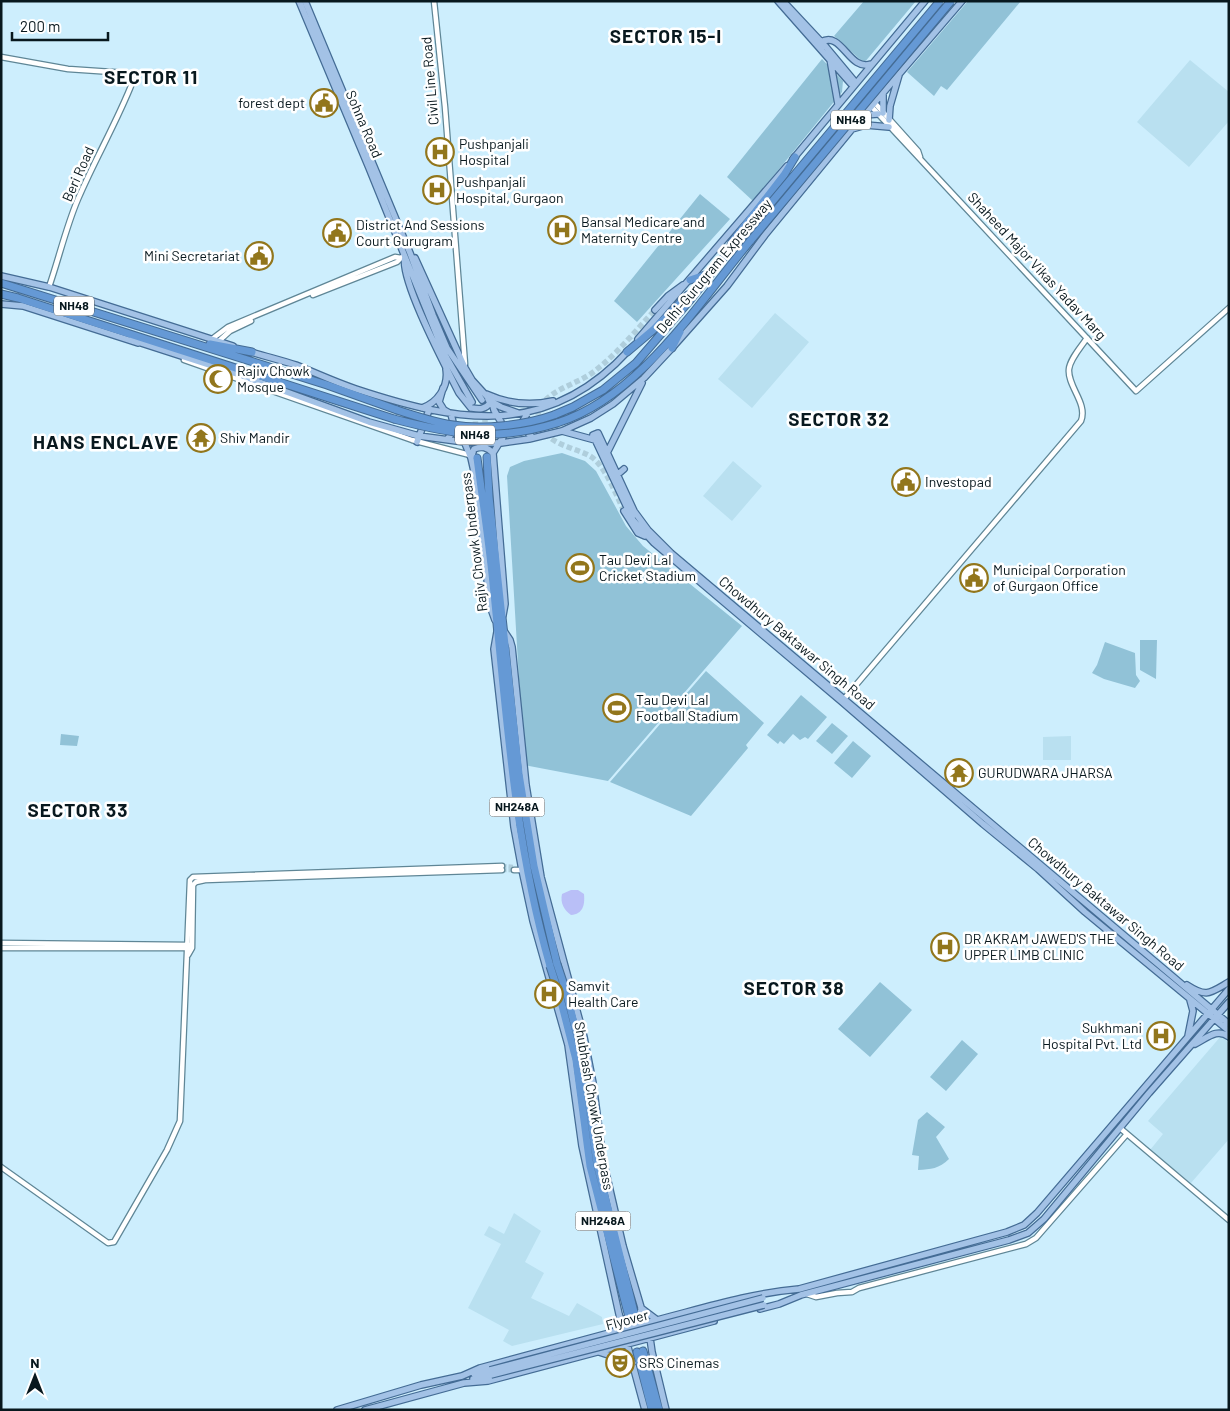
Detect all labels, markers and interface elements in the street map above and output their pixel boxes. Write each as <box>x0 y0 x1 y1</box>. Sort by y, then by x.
scale bar <box>12 10 109 42</box>
text: 200 m <box>20 17 60 35</box>
district label: SECTOR 15-I <box>610 24 722 47</box>
street label: Civil Line Road <box>417 36 442 126</box>
district label: SECTOR 11 <box>104 65 198 88</box>
street label: Sohna Road <box>343 87 386 160</box>
public building icon: forest dept <box>309 88 339 118</box>
place label: forest dept <box>238 94 305 111</box>
road number: NH48 <box>831 110 871 130</box>
place label: Pushpanjali Hospital <box>459 135 529 168</box>
hospital icon: Pushpanjali Hospital <box>425 137 455 167</box>
street label: Beri Road <box>58 144 97 204</box>
place label: Pushpanjali Hospital, Gurgaon <box>456 173 564 206</box>
hospital icon: Pushpanjali Hospital, Gurgaon <box>422 175 452 205</box>
street label: Shaheed Major Vikas Yadav Marg <box>965 188 1110 343</box>
street label: Delhi-Gurugram Expressway <box>652 195 775 336</box>
place label: Bansal Medicare and Maternity Centre <box>581 213 705 246</box>
hospital icon: Bansal Medicare and Maternity Centre <box>547 215 577 245</box>
place label: District And Sessions Court Gurugram <box>356 216 485 249</box>
public building icon: District And Sessions Court Gurugram <box>322 218 352 248</box>
public building icon: Mini Secretariat <box>244 241 274 271</box>
place label: Mini Secretariat <box>144 247 240 264</box>
road number: NH48 <box>54 296 94 316</box>
place label: Rajiv Chowk Mosque <box>237 362 310 395</box>
mosque icon: Rajiv Chowk Mosque <box>203 364 233 394</box>
district label: SECTOR 32 <box>788 407 890 430</box>
temple icon: Shiv Mandir <box>186 423 216 453</box>
road number: NH48 <box>455 426 495 444</box>
place label: Shiv Mandir <box>220 429 290 446</box>
district label: HANS ENCLAVE <box>33 430 179 453</box>
public building icon: Investopad <box>891 467 921 497</box>
street label: Rajiv Chowk Underpass <box>456 471 490 613</box>
place label: Investopad <box>925 473 992 490</box>
place label: Tau Devi Lal Cricket Stadium <box>599 551 696 584</box>
sports icon: Tau Devi Lal Cricket Stadium <box>565 553 595 583</box>
place label: Municipal Corporation of Gurgaon Office <box>993 561 1126 594</box>
public building icon: Municipal Corporation of Gurgaon Office <box>959 563 989 593</box>
street label: Chowdhury Baktawar Singh Road <box>716 572 879 713</box>
place label: Tau Devi Lal Football Stadium <box>636 691 738 724</box>
sports icon: Tau Devi Lal Football Stadium <box>602 693 632 723</box>
temple icon: GURUDWARA JHARSA <box>944 758 974 788</box>
place label: GURUDWARA JHARSA <box>978 764 1113 781</box>
district label: SECTOR 33 <box>27 798 129 821</box>
road number: NH248A <box>490 798 544 816</box>
street label: Chowdhury Baktawar Singh Road <box>1025 833 1188 974</box>
place label: DR AKRAM JAWED'S THE UPPER LIMB CLINIC <box>964 930 1115 963</box>
hospital icon: DR AKRAM JAWED'S THE UPPER LIMB CLINIC <box>930 932 960 962</box>
district label: SECTOR 38 <box>743 976 845 999</box>
place label: Samvit Health Care <box>568 977 638 1010</box>
hospital icon: Samvit Health Care <box>534 979 564 1009</box>
place label: Sukhmani Hospital Pvt. Ltd <box>1042 1019 1142 1052</box>
street label: Shubhash Chowk Underpass <box>571 1020 618 1192</box>
hospital icon: Sukhmani Hospital Pvt. Ltd <box>1146 1021 1176 1051</box>
road number: NH248A <box>576 1212 630 1230</box>
street label: Flyover <box>604 1306 650 1333</box>
theatre icon: SRS Cinemas <box>605 1348 635 1378</box>
north arrow <box>10 1351 60 1401</box>
text: N <box>30 1354 40 1371</box>
place label: SRS Cinemas <box>639 1354 719 1371</box>

